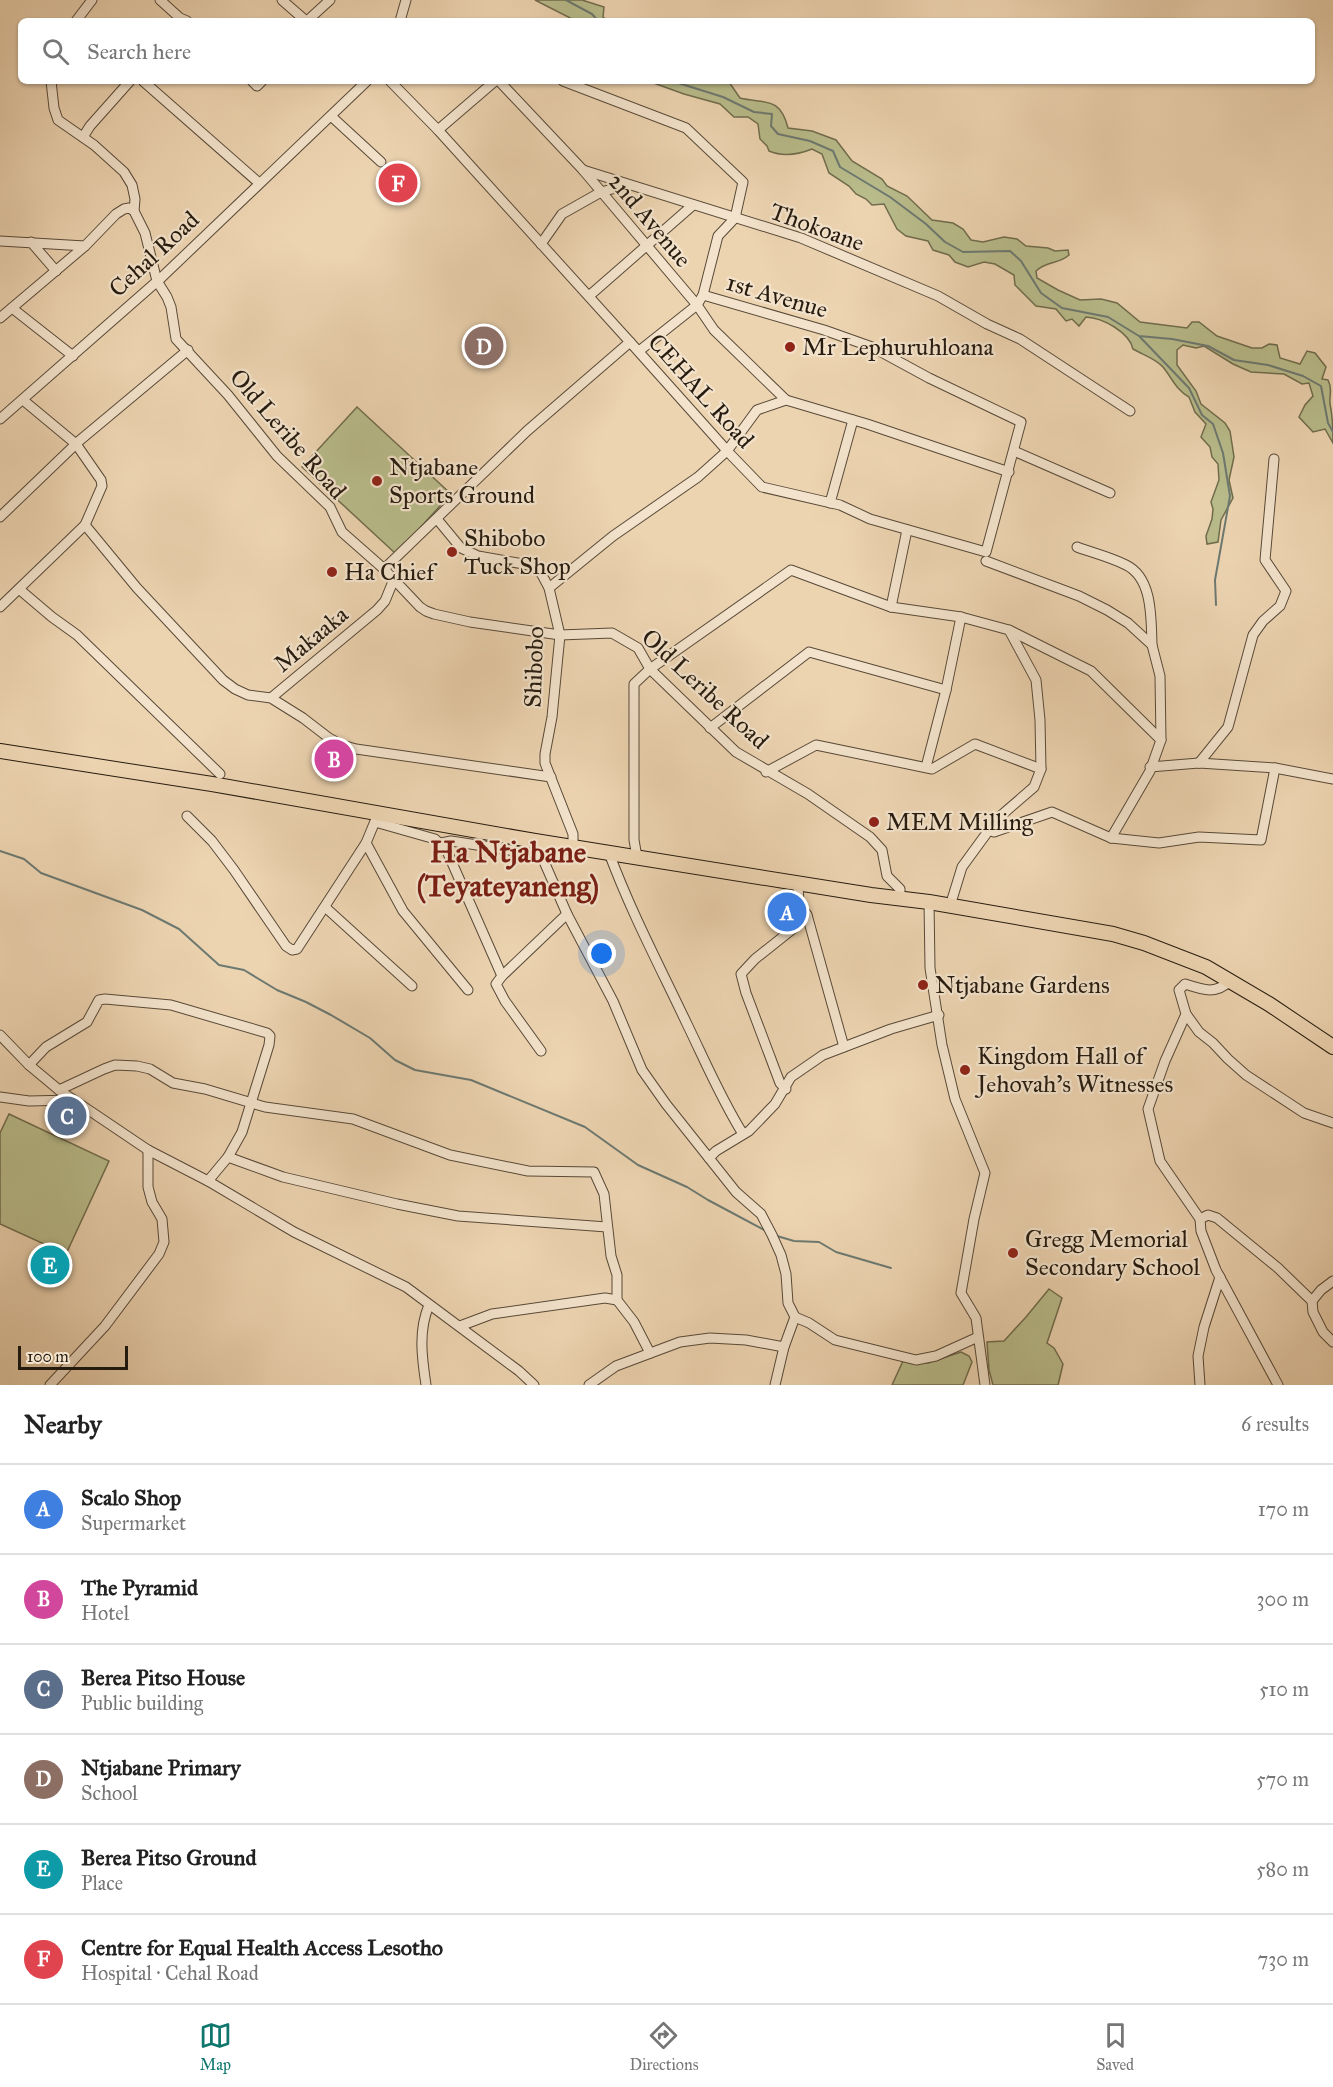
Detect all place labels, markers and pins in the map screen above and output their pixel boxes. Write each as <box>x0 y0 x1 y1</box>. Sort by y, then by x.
pin: F <box>378 160 418 206</box>
pin: D <box>464 324 504 368</box>
place label: Mr Lephuruhloana <box>802 332 995 362</box>
marker: Mr Lephuruhloana <box>783 340 797 354</box>
place label: Ntjabane Sports Ground <box>389 452 535 510</box>
marker: Ntjabane Sports Ground <box>370 474 384 488</box>
place label: Shibobo Tuck Shop <box>464 523 571 581</box>
marker: Shibobo Tuck Shop <box>445 545 459 559</box>
place label: Ha Chief <box>344 557 438 587</box>
marker: Ha Chief <box>325 565 339 579</box>
pin: B <box>314 736 354 782</box>
place label: MEM Milling <box>886 807 1034 837</box>
marker: MEM Milling <box>867 815 881 829</box>
pin: A <box>768 890 806 934</box>
place label: Ntjabane Gardens <box>935 970 1110 1000</box>
marker: Ntjabane Gardens <box>916 978 930 992</box>
place label: Kingdom Hall of Jehovah's Witnesses <box>974 1041 1173 1099</box>
marker: Kingdom Hall of Jehovah's Witnesses <box>958 1063 972 1077</box>
pin: C <box>48 1094 86 1138</box>
place label: Gregg Memorial Secondary School <box>1025 1224 1200 1282</box>
pin: E <box>31 1242 70 1288</box>
marker: Gregg Memorial Secondary School <box>1006 1246 1020 1260</box>

